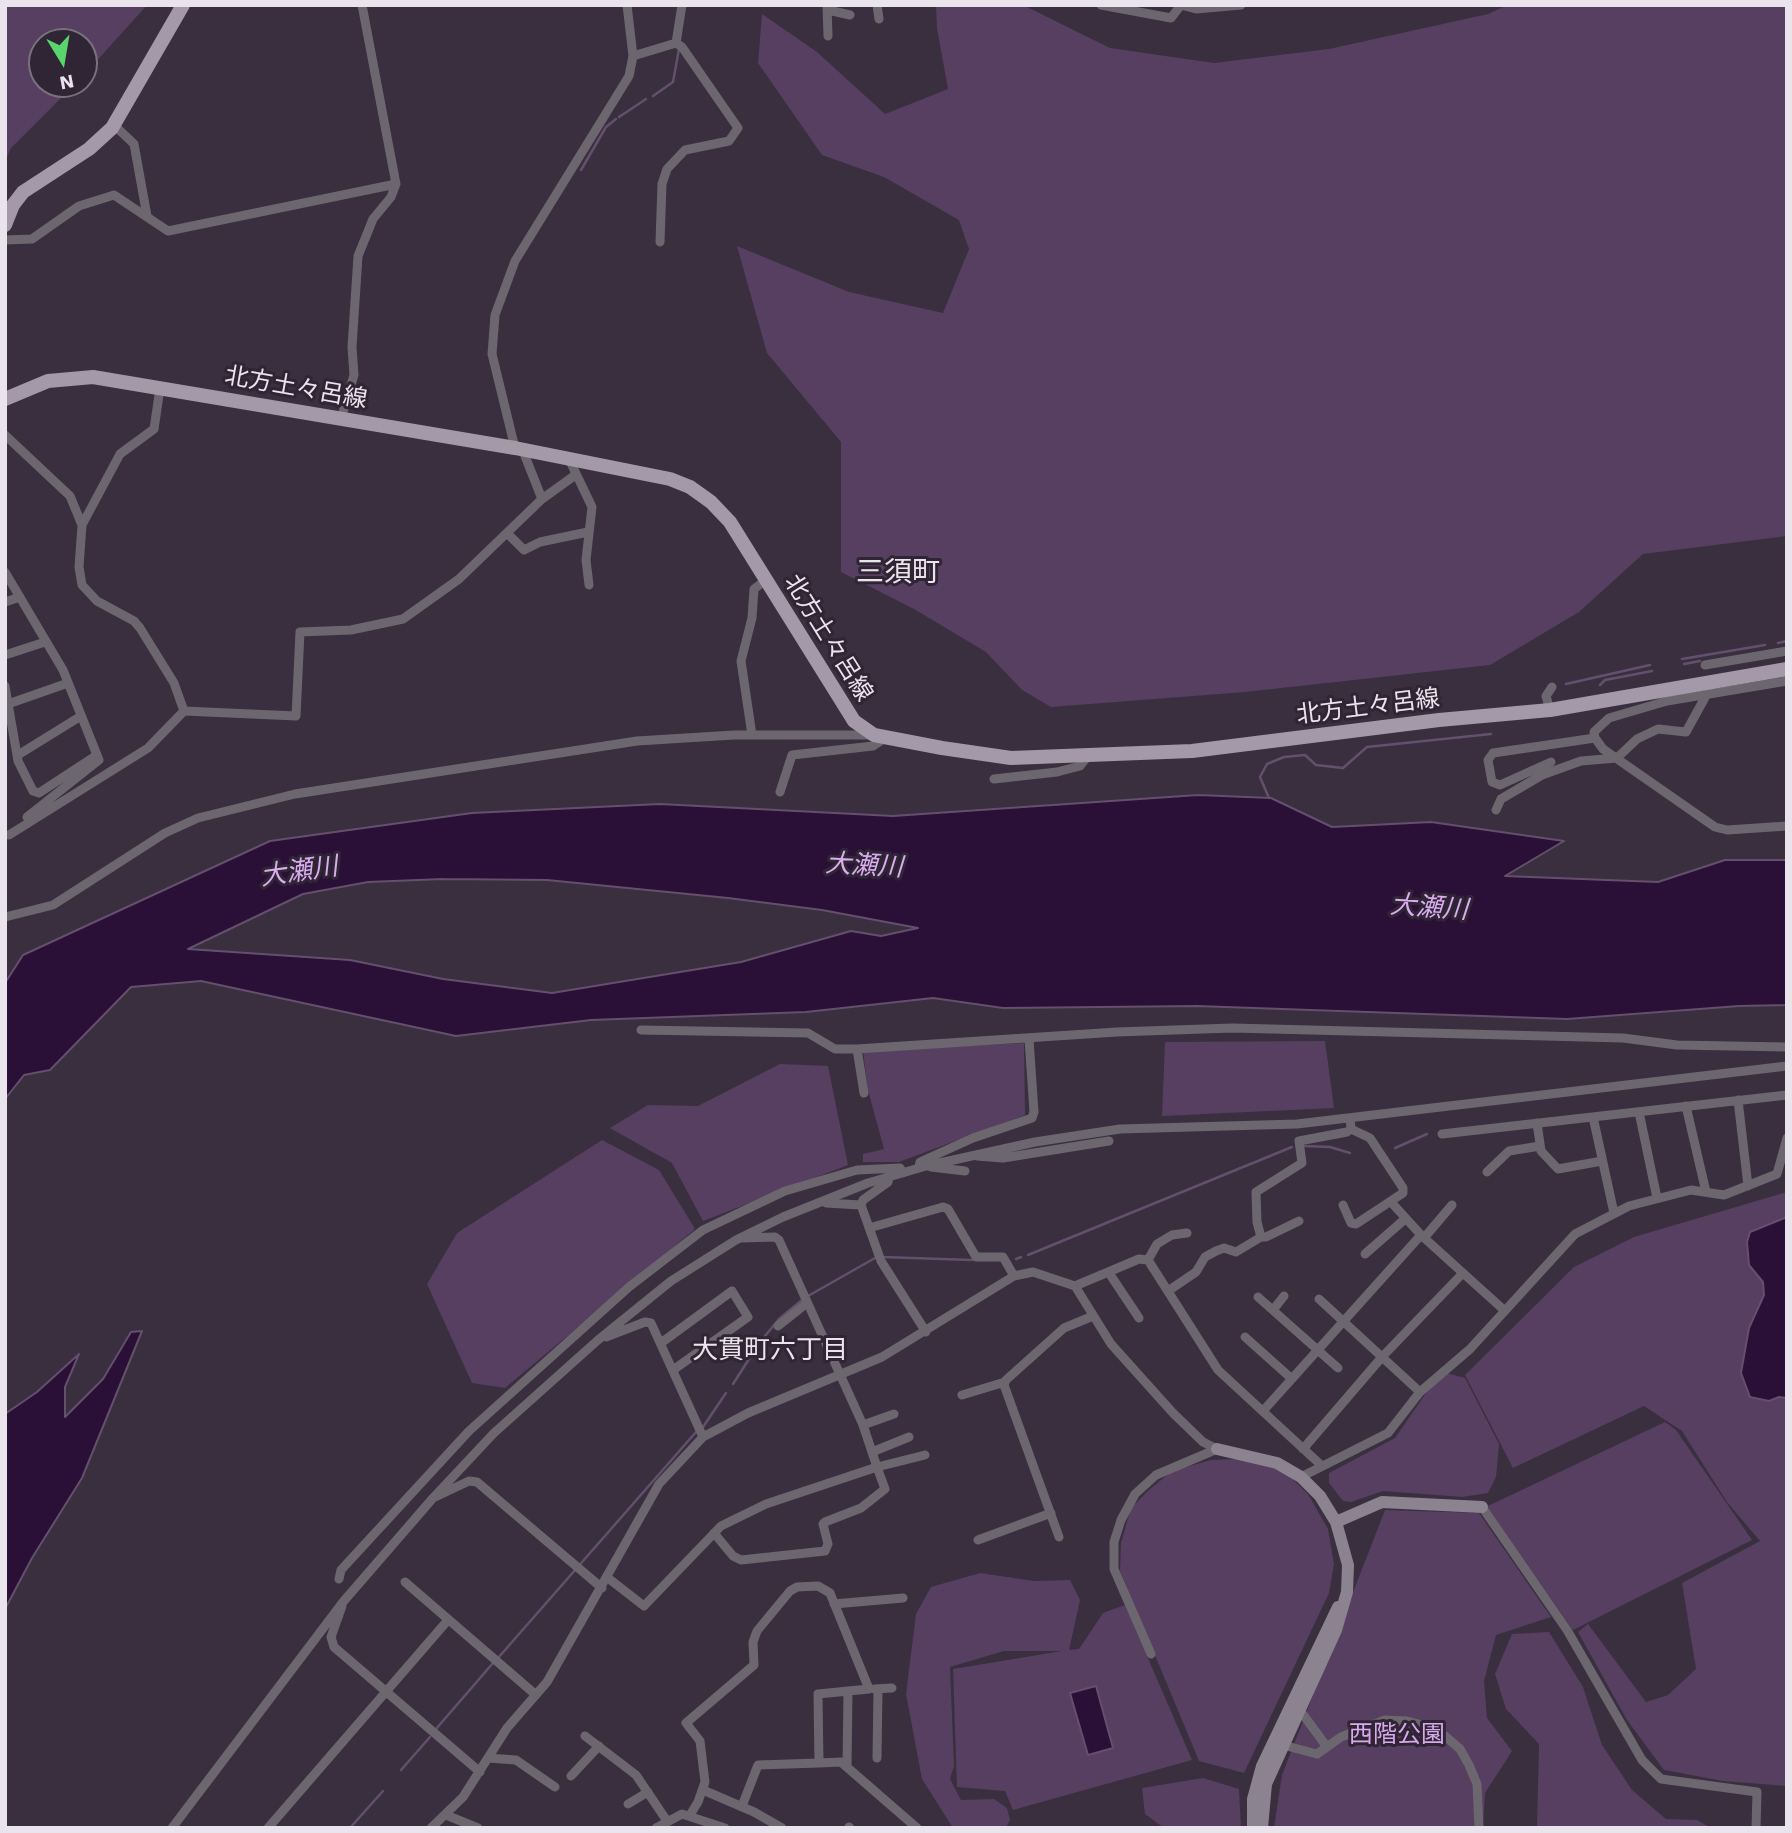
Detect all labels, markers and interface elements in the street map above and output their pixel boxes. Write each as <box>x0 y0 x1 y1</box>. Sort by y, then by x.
north arrow <box>28 28 98 98</box>
text: N <box>58 70 76 95</box>
street label: 北方土々呂線 <box>223 361 369 415</box>
district label: 三須町 <box>856 556 940 590</box>
street label: 北方土々呂線 <box>778 569 878 707</box>
street label: 北方土々呂線 <box>1295 684 1441 730</box>
water label: 大瀬川 <box>824 848 904 884</box>
water label: 大瀬川 <box>258 851 340 893</box>
water label: 大瀬川 <box>1389 890 1469 926</box>
district label: 大貫町六丁目 <box>692 1334 848 1366</box>
park label: 西階公園 <box>1349 1721 1445 1749</box>

